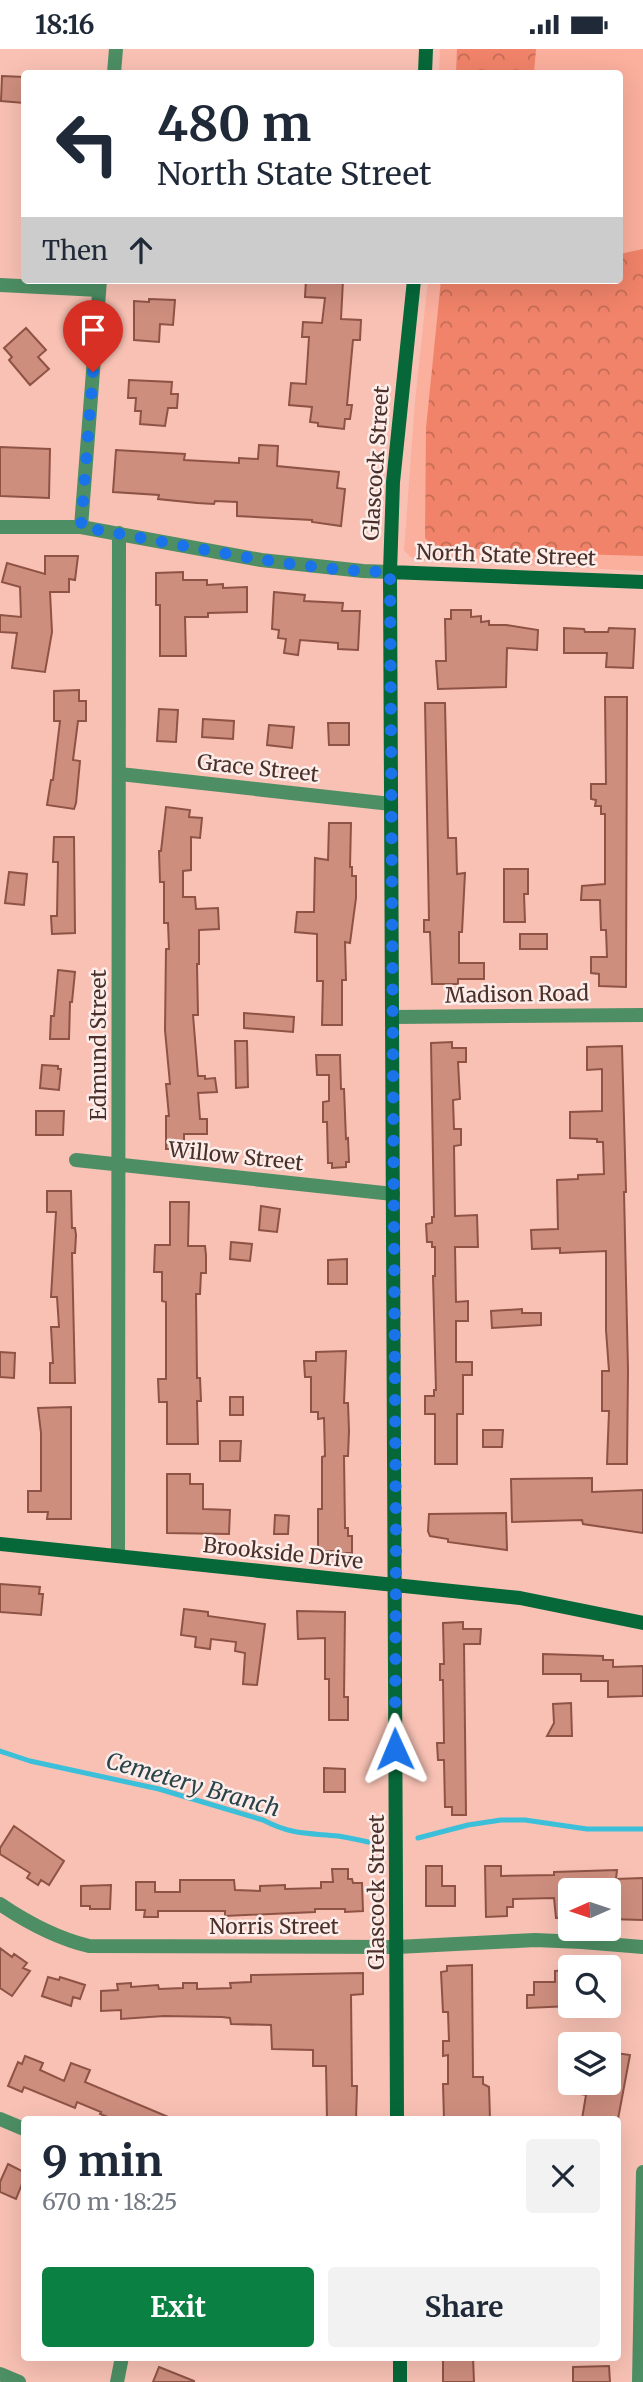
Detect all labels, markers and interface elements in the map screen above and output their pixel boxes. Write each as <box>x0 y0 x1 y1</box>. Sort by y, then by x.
text: 18:16 <box>35 8 95 41</box>
text: 480 m <box>157 93 311 154</box>
icon: left <box>42 98 133 189</box>
text: North State Street <box>157 154 432 194</box>
icon: ahead <box>122 231 160 269</box>
text: Then <box>42 234 108 267</box>
pin <box>63 300 123 372</box>
icon: arrive <box>74 311 112 349</box>
street label: Glascock Street <box>357 385 395 541</box>
street label: North State Street <box>415 538 597 572</box>
street label: Grace Street <box>196 748 320 788</box>
street label: Edmund Street <box>85 969 112 1121</box>
street label: Madison Road <box>445 979 590 1009</box>
street label: Willow Street <box>166 1135 305 1177</box>
street label: Brookside Drive <box>201 1531 365 1575</box>
position arrow <box>358 1712 432 1786</box>
water label: Cemetery Branch <box>103 1745 283 1823</box>
street label: Glascock Street <box>363 1814 390 1970</box>
north arrow <box>558 1878 621 1941</box>
map controls <box>558 1878 621 2095</box>
street label: Norris Street <box>209 1913 339 1940</box>
button: search <box>558 1955 621 2018</box>
button: layers <box>558 2032 621 2095</box>
text: 9 min <box>42 2135 163 2187</box>
button: close <box>526 2139 600 2213</box>
text: 670 m · 18:25 <box>42 2187 177 2216</box>
button: Exit <box>42 2267 314 2347</box>
button: Share <box>328 2267 600 2347</box>

